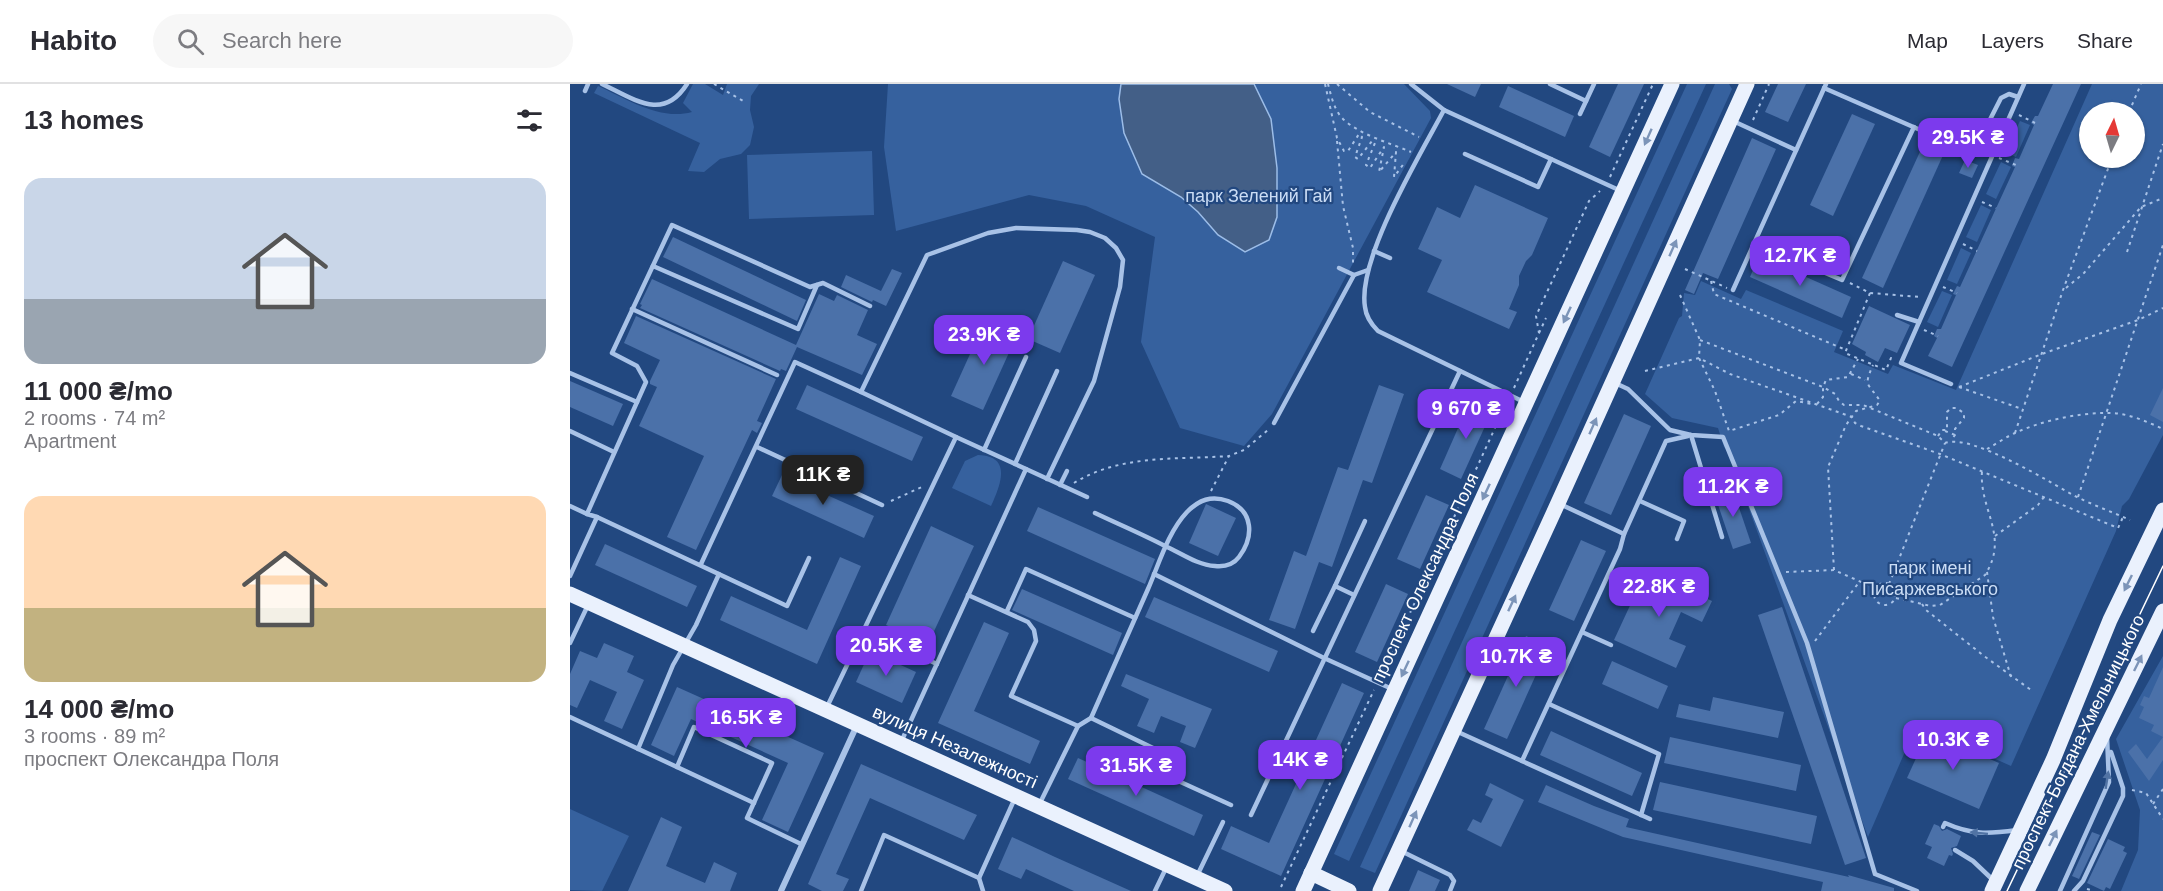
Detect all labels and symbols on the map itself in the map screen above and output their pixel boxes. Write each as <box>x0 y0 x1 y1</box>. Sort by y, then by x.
north arrow <box>2079 102 2145 168</box>
pin: 29.5K ₴ <box>1913 118 2023 169</box>
one-way arrow <box>1643 129 1653 147</box>
park label: парк Зелений Гай <box>1185 186 1333 206</box>
pin: 12.7K ₴ <box>1745 236 1855 287</box>
one-way arrow <box>1669 239 1678 257</box>
one-way arrow <box>1563 306 1572 323</box>
pin: 23.9K ₴ <box>929 315 1039 366</box>
pin: 9 670 ₴ <box>1411 389 1521 440</box>
one-way arrow <box>1588 416 1598 434</box>
pin: 11K ₴ <box>781 455 865 506</box>
pin: 11.2K ₴ <box>1678 467 1788 518</box>
street label: проспект Олександра Поля <box>1367 470 1483 686</box>
one-way arrow <box>1481 483 1490 501</box>
park label: парк імені Писаржевського <box>1862 558 1998 599</box>
pin: 22.8K ₴ <box>1604 567 1714 618</box>
one-way arrow <box>2123 575 2132 592</box>
one-way arrow <box>1507 594 1517 612</box>
street label: проспект Богдана Хмельницького <box>2008 612 2148 872</box>
pin: 20.5K ₴ <box>831 626 941 677</box>
pin: 10.7K ₴ <box>1461 637 1571 688</box>
one-way arrow <box>2133 654 2142 671</box>
one-way arrow <box>1400 661 1410 679</box>
pin: 16.5K ₴ <box>691 698 801 749</box>
street label: вулиця Незалежності <box>870 702 1040 792</box>
pin: 10.3K ₴ <box>1898 720 2008 771</box>
pin: 14K ₴ <box>1258 740 1342 791</box>
pin: 31.5K ₴ <box>1081 746 1191 797</box>
one-way arrow <box>2103 770 2112 789</box>
one-way arrow <box>1409 810 1418 827</box>
one-way arrow <box>1969 828 1988 838</box>
one-way arrow <box>2048 830 2057 847</box>

